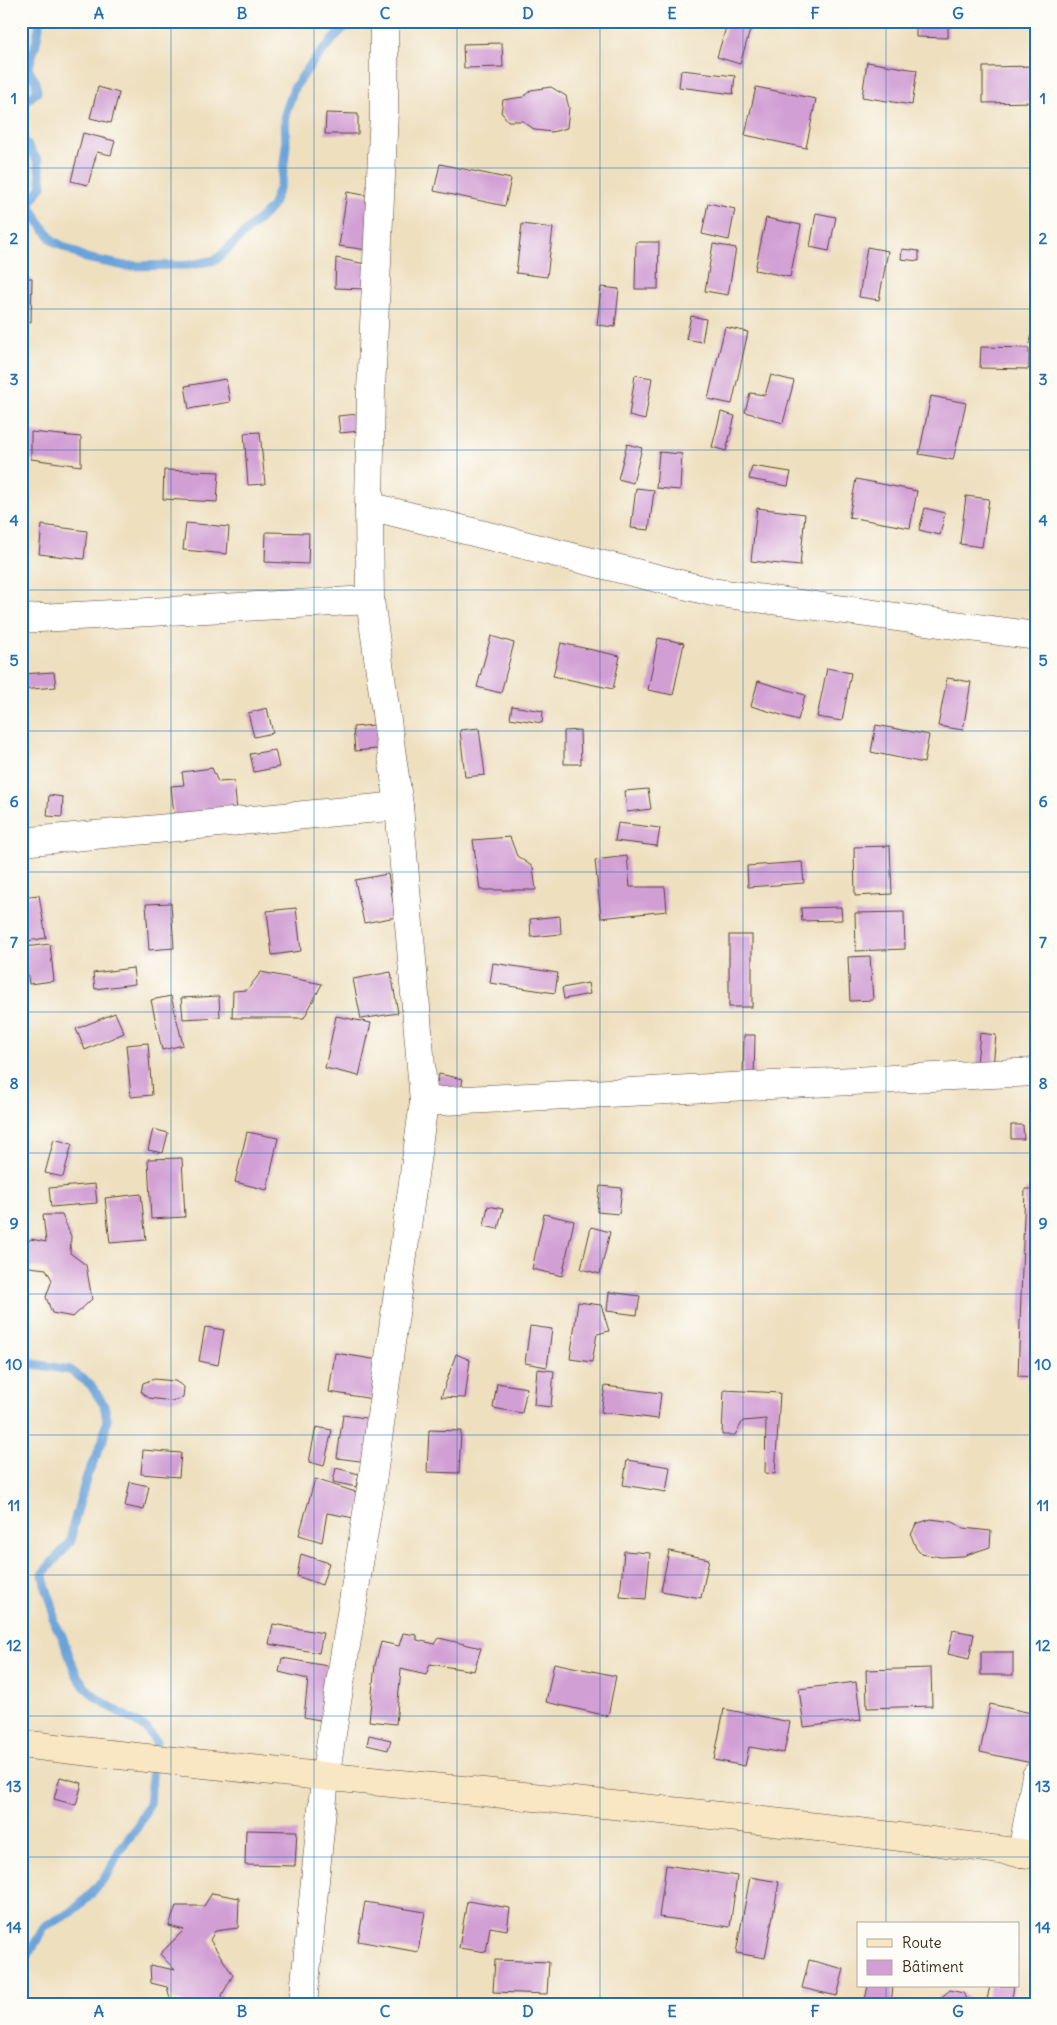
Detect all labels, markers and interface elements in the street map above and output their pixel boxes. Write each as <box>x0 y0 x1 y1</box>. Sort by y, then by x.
text: A <box>94 3 104 23</box>
text: B <box>237 3 248 23</box>
text: C <box>380 3 391 23</box>
text: D <box>522 3 534 23</box>
text: E <box>667 3 677 23</box>
text: F <box>810 3 820 23</box>
text: G <box>952 3 964 23</box>
text: 1 <box>11 88 17 108</box>
text: 1 <box>1040 88 1046 108</box>
text: 2 <box>10 228 19 248</box>
text: 2 <box>1039 228 1048 248</box>
text: 3 <box>9 369 19 389</box>
text: 3 <box>1038 369 1048 389</box>
text: 4 <box>9 510 19 530</box>
text: 4 <box>1038 510 1048 530</box>
text: 5 <box>9 650 19 670</box>
text: 5 <box>1038 650 1048 670</box>
text: 6 <box>9 791 19 811</box>
text: 6 <box>1038 791 1048 811</box>
text: 7 <box>10 932 18 952</box>
text: 7 <box>1039 932 1047 952</box>
text: 8 <box>9 1073 19 1093</box>
text: 8 <box>1038 1073 1048 1093</box>
text: 9 <box>9 1213 19 1233</box>
text: 9 <box>1038 1213 1048 1233</box>
text: 10 <box>6 1354 22 1374</box>
text: 10 <box>1035 1354 1051 1374</box>
text: 11 <box>8 1495 20 1515</box>
text: 11 <box>1037 1495 1049 1515</box>
text: 12 <box>6 1635 22 1655</box>
text: 12 <box>1035 1635 1051 1655</box>
text: 13 <box>6 1776 22 1796</box>
text: 13 <box>1035 1776 1051 1796</box>
text: 14 <box>6 1917 22 1937</box>
text: 14 <box>1035 1917 1051 1937</box>
legend <box>857 1922 1020 1988</box>
text: Route <box>902 1933 942 1952</box>
text: Bâtiment <box>902 1957 964 1976</box>
text: A <box>94 2001 104 2021</box>
text: B <box>237 2001 248 2021</box>
text: C <box>380 2001 391 2021</box>
text: D <box>522 2001 534 2021</box>
text: E <box>667 2001 677 2021</box>
text: F <box>810 2001 820 2021</box>
text: G <box>952 2001 964 2021</box>

